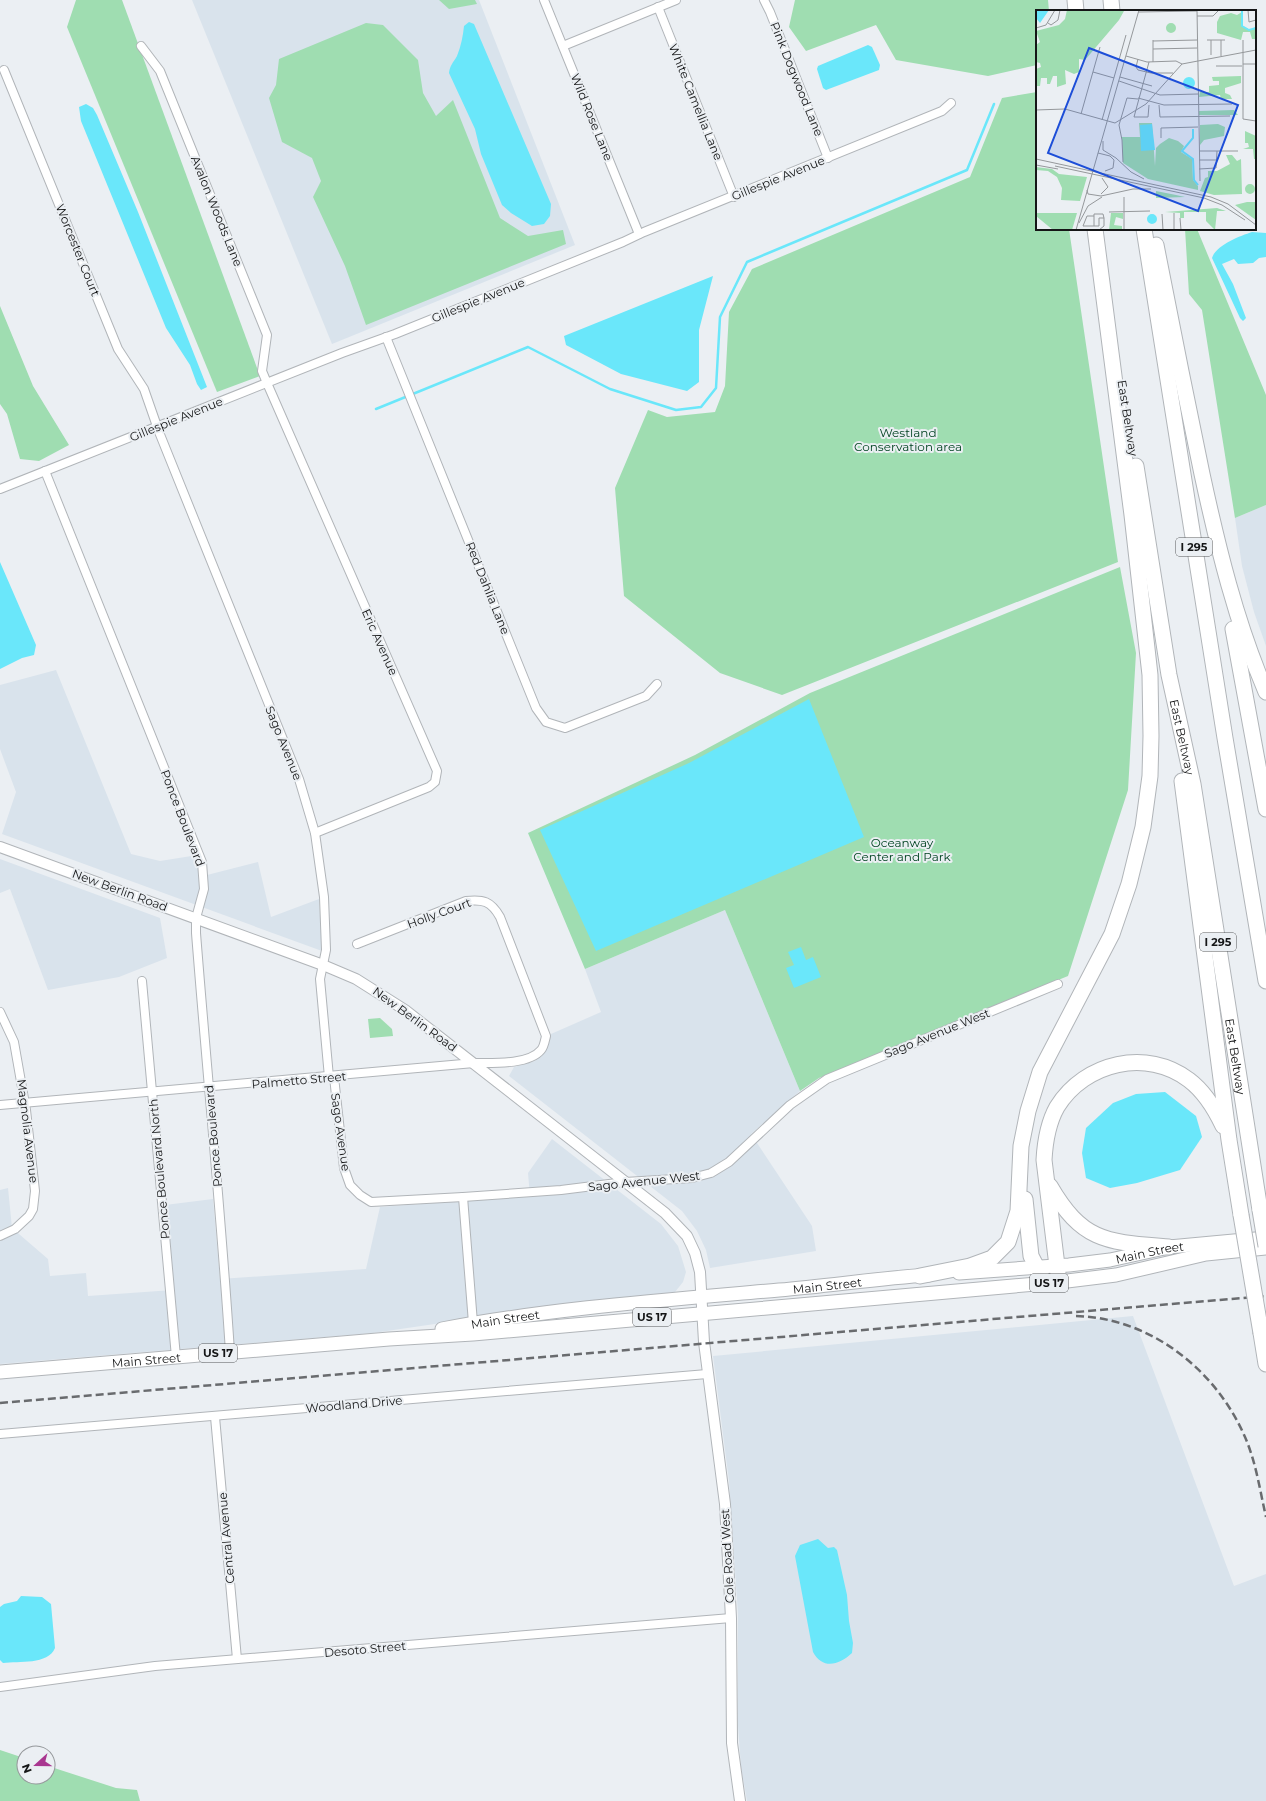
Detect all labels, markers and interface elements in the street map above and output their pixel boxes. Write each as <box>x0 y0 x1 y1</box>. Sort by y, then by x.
inset map <box>1036 10 1256 230</box>
street label: Pink Dogwood Lane <box>767 20 827 138</box>
street label: White Camellia Lane <box>666 42 726 162</box>
street label: Wild Rose Lane <box>568 71 616 163</box>
street label: Gillespie Avenue <box>729 152 827 204</box>
street label: Avalon Woods Lane <box>188 153 246 269</box>
street label: Worcester Court <box>53 202 103 298</box>
street label: Gillespie Avenue <box>429 274 527 326</box>
street label: East Beltway <box>1115 379 1141 458</box>
street label: Gillespie Avenue <box>127 393 225 445</box>
park label: Westland Conservation area <box>854 425 962 454</box>
road number: I 295 <box>1176 538 1212 556</box>
street label: Red Dahlia Lane <box>463 540 513 636</box>
street label: Eric Avenue <box>359 606 401 678</box>
street label: East Beltway <box>1167 698 1198 777</box>
street label: Sago Avenue <box>262 704 306 782</box>
street label: Ponce Boulevard <box>158 768 208 868</box>
park label: Oceanway Center and Park <box>853 835 951 864</box>
street label: New Berlin Road <box>70 866 170 914</box>
street label: Holly Court <box>405 894 473 932</box>
road number: I 295 <box>1200 933 1236 951</box>
street label: New Berlin Road <box>370 983 460 1055</box>
street label: Sago Avenue West <box>882 1005 992 1061</box>
street label: East Beltway <box>1222 1017 1249 1096</box>
street label: Palmetto Street <box>251 1068 347 1092</box>
street label: Magnolia Avenue <box>14 1078 42 1184</box>
street label: Ponce Boulevard <box>201 1084 225 1188</box>
street label: Sago Avenue <box>328 1092 354 1172</box>
street label: Ponce Boulevard North <box>145 1098 173 1240</box>
street label: Sago Avenue West <box>587 1168 701 1194</box>
street label: Main Street <box>1114 1238 1184 1266</box>
street label: Main Street <box>792 1274 863 1296</box>
road number: US 17 <box>1030 1274 1068 1292</box>
street label: Main Street <box>470 1306 541 1331</box>
road number: US 17 <box>633 1308 671 1326</box>
road number: US 17 <box>199 1344 237 1362</box>
street label: Main Street <box>111 1349 182 1370</box>
street label: Woodland Drive <box>305 1392 403 1416</box>
street label: Central Avenue <box>215 1492 237 1584</box>
street label: Cole Road West <box>717 1508 737 1604</box>
street label: Desoto Street <box>323 1638 407 1660</box>
north arrow <box>16 1745 56 1785</box>
text: N <box>19 1762 35 1775</box>

